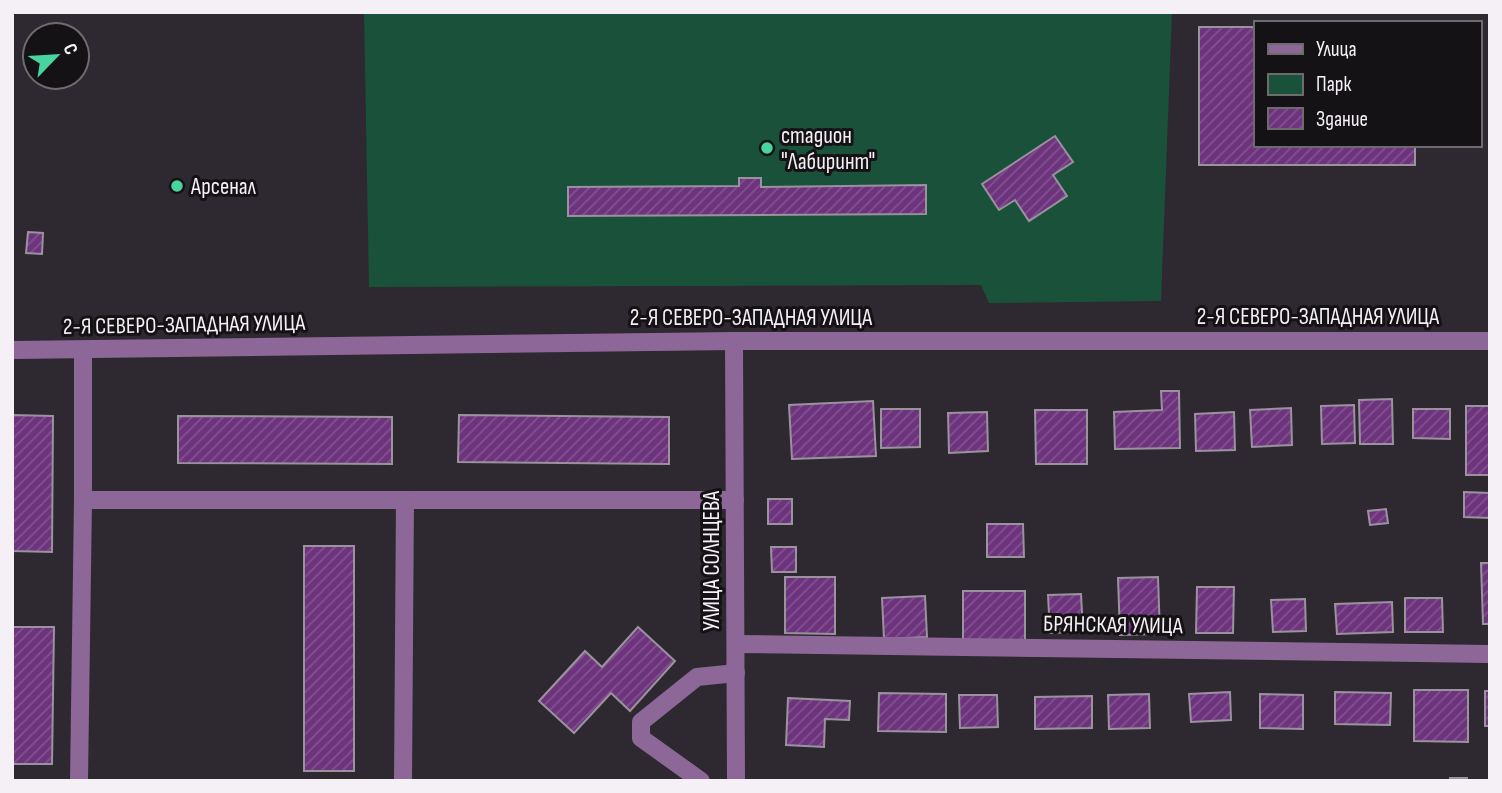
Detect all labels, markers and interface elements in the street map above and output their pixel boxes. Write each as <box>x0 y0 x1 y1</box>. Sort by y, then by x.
north arrow <box>21 21 91 91</box>
legend <box>1254 21 1481 147</box>
text: Улица <box>1316 37 1357 62</box>
text: С <box>58 40 83 59</box>
text: Парк <box>1316 72 1351 97</box>
text: Здание <box>1316 107 1368 132</box>
place label: стадион "Лабиринт" <box>781 122 875 176</box>
marker: стадион "Лабиринт" <box>759 140 775 156</box>
place label: Арсенал <box>190 173 257 201</box>
marker: Арсенал <box>169 178 185 194</box>
street label: 2-Я СЕВЕРО-ЗАПАДНАЯ УЛИЦА <box>1197 303 1439 331</box>
street label: 2-Я СЕВЕРО-ЗАПАДНАЯ УЛИЦА <box>630 304 872 332</box>
street label: 2-Я СЕВЕРО-ЗАПАДНАЯ УЛИЦА <box>63 309 306 341</box>
street label: УЛИЦА СОЛНЦЕВА <box>698 491 726 631</box>
street label: БРЯНСКАЯ УЛИЦА <box>1043 610 1183 640</box>

